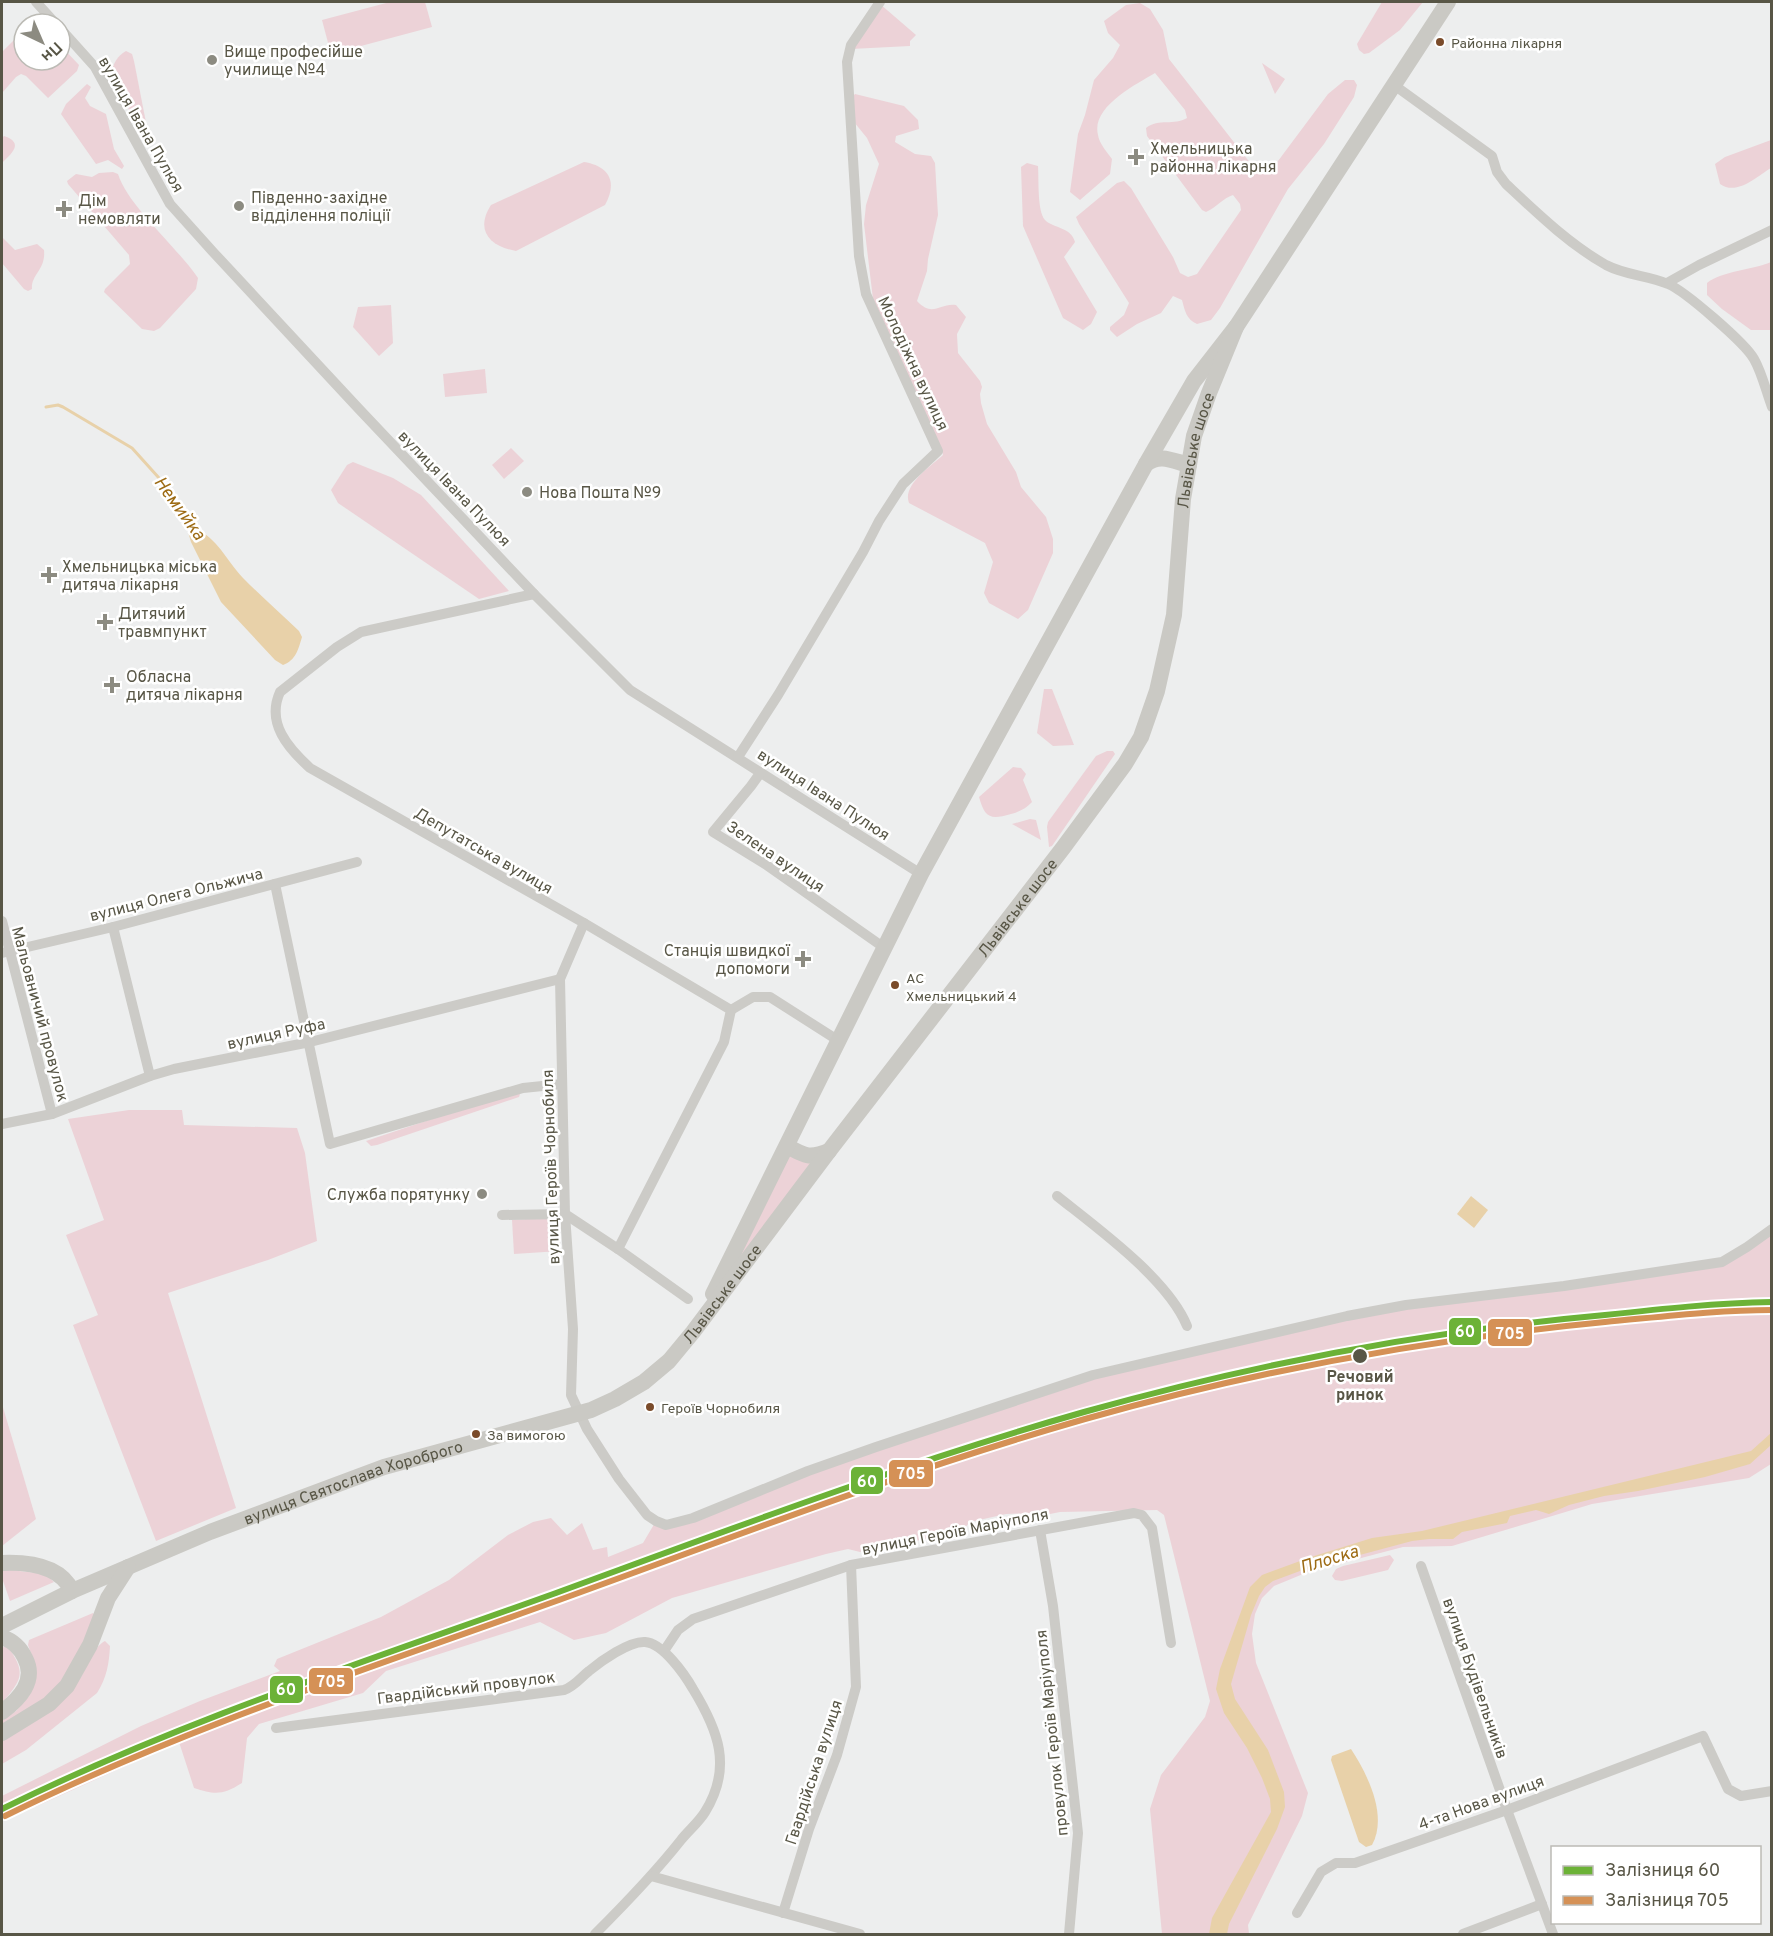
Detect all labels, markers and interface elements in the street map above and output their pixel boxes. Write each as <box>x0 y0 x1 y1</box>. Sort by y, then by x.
north arrow <box>12 12 72 72</box>
marker: Районна лікарня <box>1434 36 1446 48</box>
place label: Районна лікарня <box>1451 36 1562 53</box>
text: Пн <box>36 37 66 66</box>
place label: Вище професійше училище №4 <box>224 43 363 81</box>
street label: вулиця Івана Пулюя <box>93 53 187 197</box>
marker: Вище професійше училище №4 <box>205 53 219 67</box>
place label: Хмельницька районна лікарня <box>1150 140 1276 178</box>
marker: Хмельницька районна лікарня <box>1127 148 1145 166</box>
place label: Південно-західне відділення поліції <box>251 189 391 227</box>
place label: Дім немовляти <box>78 192 161 230</box>
marker: Південно-західне відділення поліції <box>232 199 246 213</box>
marker: Дім немовляти <box>55 200 73 218</box>
street label: Молодіжна вулиця <box>872 293 952 434</box>
street label: Львівське шосе <box>1174 390 1220 510</box>
street label: вулиця Івана Пулюя <box>393 427 514 552</box>
water label: Немийка <box>148 472 210 546</box>
place label: Нова Пошта №9 <box>539 484 661 504</box>
marker: Нова Пошта №9 <box>520 485 534 499</box>
place label: Хмельницька міська дитяча лікарня <box>62 558 217 596</box>
marker: Хмельницька міська дитяча лікарня <box>40 566 58 584</box>
place label: Дитячий травмпункт <box>118 605 207 643</box>
marker: Дитячий травмпункт <box>96 613 114 631</box>
place label: Обласна дитяча лікарня <box>126 668 243 706</box>
marker: Обласна дитяча лікарня <box>103 676 121 694</box>
street label: вулиця Івана Пулюя <box>753 745 893 846</box>
street label: Депутатська вулиця <box>410 804 556 900</box>
street label: Зелена вулиця <box>722 817 828 898</box>
street label: Львівське шосе <box>974 855 1063 962</box>
street label: вулиця Олега Ольжича <box>88 865 265 927</box>
street label: Мальовничий провулок <box>6 925 72 1104</box>
place label: Станція швидкої допомоги <box>664 942 791 980</box>
marker: Станція швидкої допомоги <box>794 950 812 968</box>
place label: АС Хмельницький 4 <box>906 971 1017 1006</box>
marker: АС Хмельницький 4 <box>889 979 901 991</box>
street label: вулиця Руфа <box>226 1015 327 1055</box>
street label: вулиця Героїв Чорнобиля <box>539 1069 565 1265</box>
place label: Служба порятунку <box>327 1186 470 1206</box>
marker: Служба порятунку <box>475 1187 489 1201</box>
street label: Львівське шосе <box>679 1241 767 1349</box>
line badge: 60 <box>1448 1317 1482 1346</box>
line badge: 705 <box>1487 1318 1533 1347</box>
text: 60 <box>1455 1323 1475 1343</box>
text: 705 <box>1496 1325 1524 1345</box>
marker: Речовий ринок <box>1351 1347 1369 1365</box>
place label: Речовий ринок <box>1326 1368 1394 1406</box>
marker: Героїв Чорнобиля <box>644 1401 656 1413</box>
place label: Героїв Чорнобиля <box>661 1401 780 1418</box>
marker: За вимогою <box>470 1428 482 1440</box>
place label: За вимогою <box>487 1428 566 1445</box>
street label: вулиця Святослава Хороброго <box>241 1438 466 1531</box>
line badge: 705 <box>888 1459 934 1488</box>
text: 705 <box>897 1465 925 1485</box>
line badge: 60 <box>850 1466 884 1495</box>
text: 60 <box>857 1473 877 1493</box>
street label: вулиця Героїв Маріуполя <box>860 1505 1050 1561</box>
water label: Плоска <box>1297 1540 1362 1580</box>
street label: вулиця Будівельників <box>1437 1596 1511 1762</box>
street label: провулок Героїв Маріуполя <box>1032 1629 1074 1837</box>
line badge: 705 <box>308 1667 354 1695</box>
street label: Гвардійський провулок <box>376 1668 557 1710</box>
text: 705 <box>317 1673 345 1693</box>
line badge: 60 <box>269 1675 304 1704</box>
text: 60 <box>276 1681 296 1701</box>
street label: Гвардійська вулиця <box>782 1698 848 1848</box>
street label: 4-та Нова вулиця <box>1416 1772 1547 1836</box>
legend <box>1551 1846 1761 1924</box>
text: Залізниця 60 <box>1605 1860 1720 1883</box>
text: Залізниця 705 <box>1605 1890 1729 1913</box>

